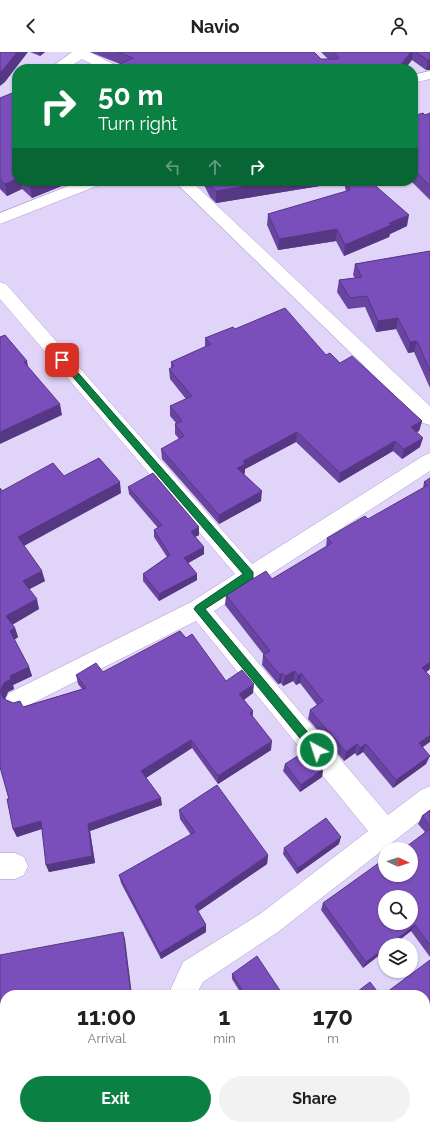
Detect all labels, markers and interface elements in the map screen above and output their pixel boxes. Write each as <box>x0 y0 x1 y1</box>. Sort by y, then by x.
icon: back <box>20 15 42 37</box>
icon: person <box>388 15 410 37</box>
text: Navio <box>190 16 240 37</box>
text: 50 m <box>98 79 164 112</box>
icon: right <box>32 80 84 132</box>
text: Turn right <box>98 113 177 134</box>
icon: left <box>162 156 184 178</box>
icon: ahead <box>204 156 226 178</box>
icon: right <box>246 156 268 178</box>
pin <box>45 343 79 377</box>
icon: arrive <box>51 349 73 371</box>
position arrow <box>296 729 338 771</box>
north arrow <box>378 842 418 882</box>
map controls <box>378 842 418 978</box>
button: search <box>378 890 418 930</box>
button: layers <box>378 938 418 978</box>
text: 11:00 <box>77 1002 136 1031</box>
text: 1 <box>219 1002 230 1031</box>
text: 170 <box>313 1002 353 1031</box>
text: Arrival <box>88 1031 126 1046</box>
text: min <box>213 1031 236 1046</box>
text: m <box>327 1031 339 1046</box>
button: Exit <box>20 1076 211 1122</box>
button: Share <box>219 1076 410 1122</box>

